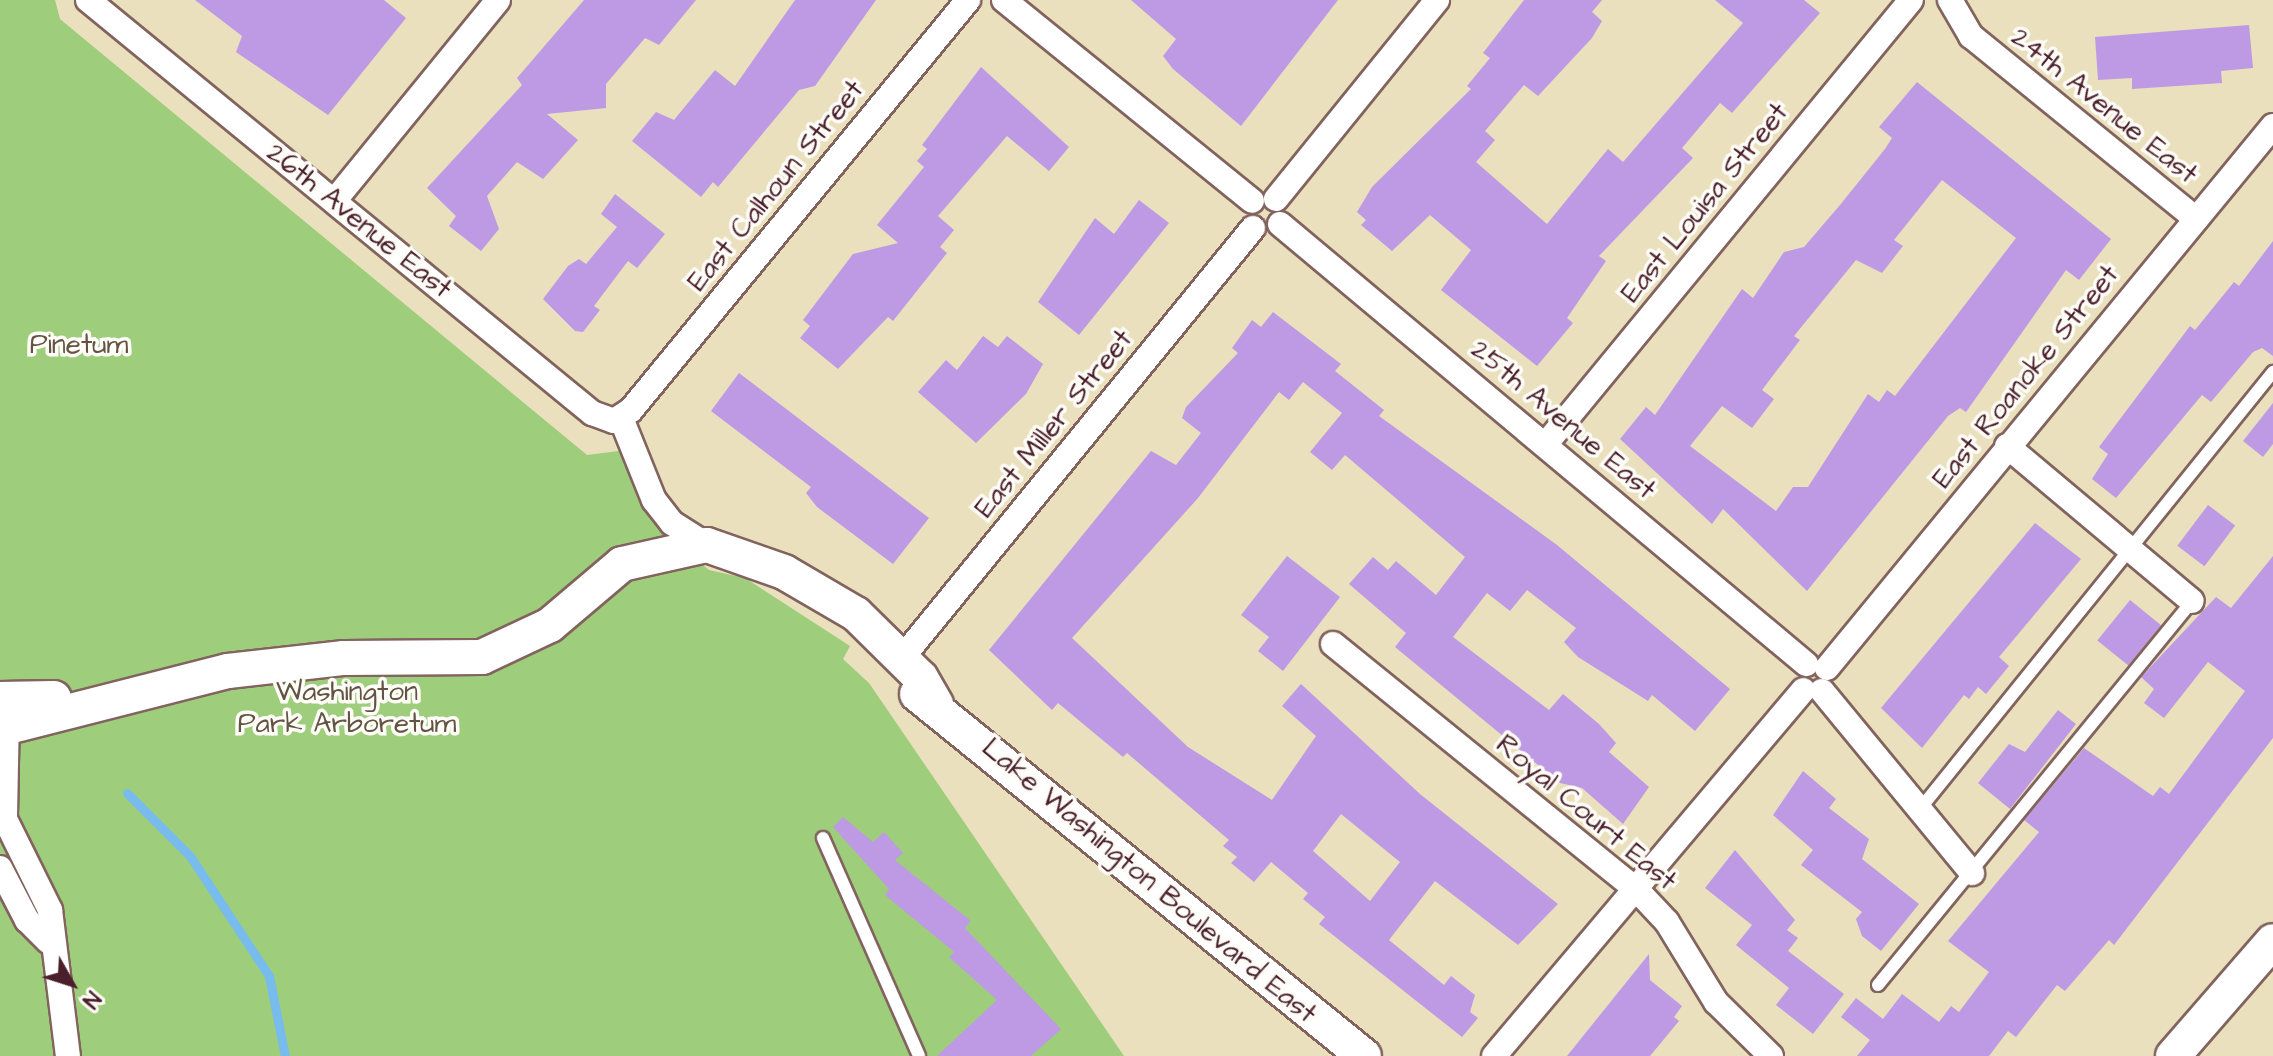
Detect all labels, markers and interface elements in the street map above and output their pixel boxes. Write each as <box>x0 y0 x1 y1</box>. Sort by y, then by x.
street label: 24th Avenue East <box>2004 21 2204 191</box>
street label: East Calhoun Street <box>681 74 871 298</box>
street label: East Louisa Street <box>1614 96 1796 310</box>
street label: 26th Avenue East <box>260 136 458 306</box>
street label: East Roanoke Street <box>1926 259 2126 495</box>
street label: East Miller Street <box>968 323 1140 525</box>
park label: Pinetum <box>30 328 128 362</box>
street label: 25th Avenue East <box>1464 333 1662 507</box>
park label: Washington Park Arboretum <box>238 675 456 741</box>
street label: Royal Court East <box>1489 728 1683 898</box>
street label: Lake Washington Boulevard East <box>975 731 1323 1031</box>
north arrow <box>32 944 112 1024</box>
text: N <box>75 984 107 1015</box>

